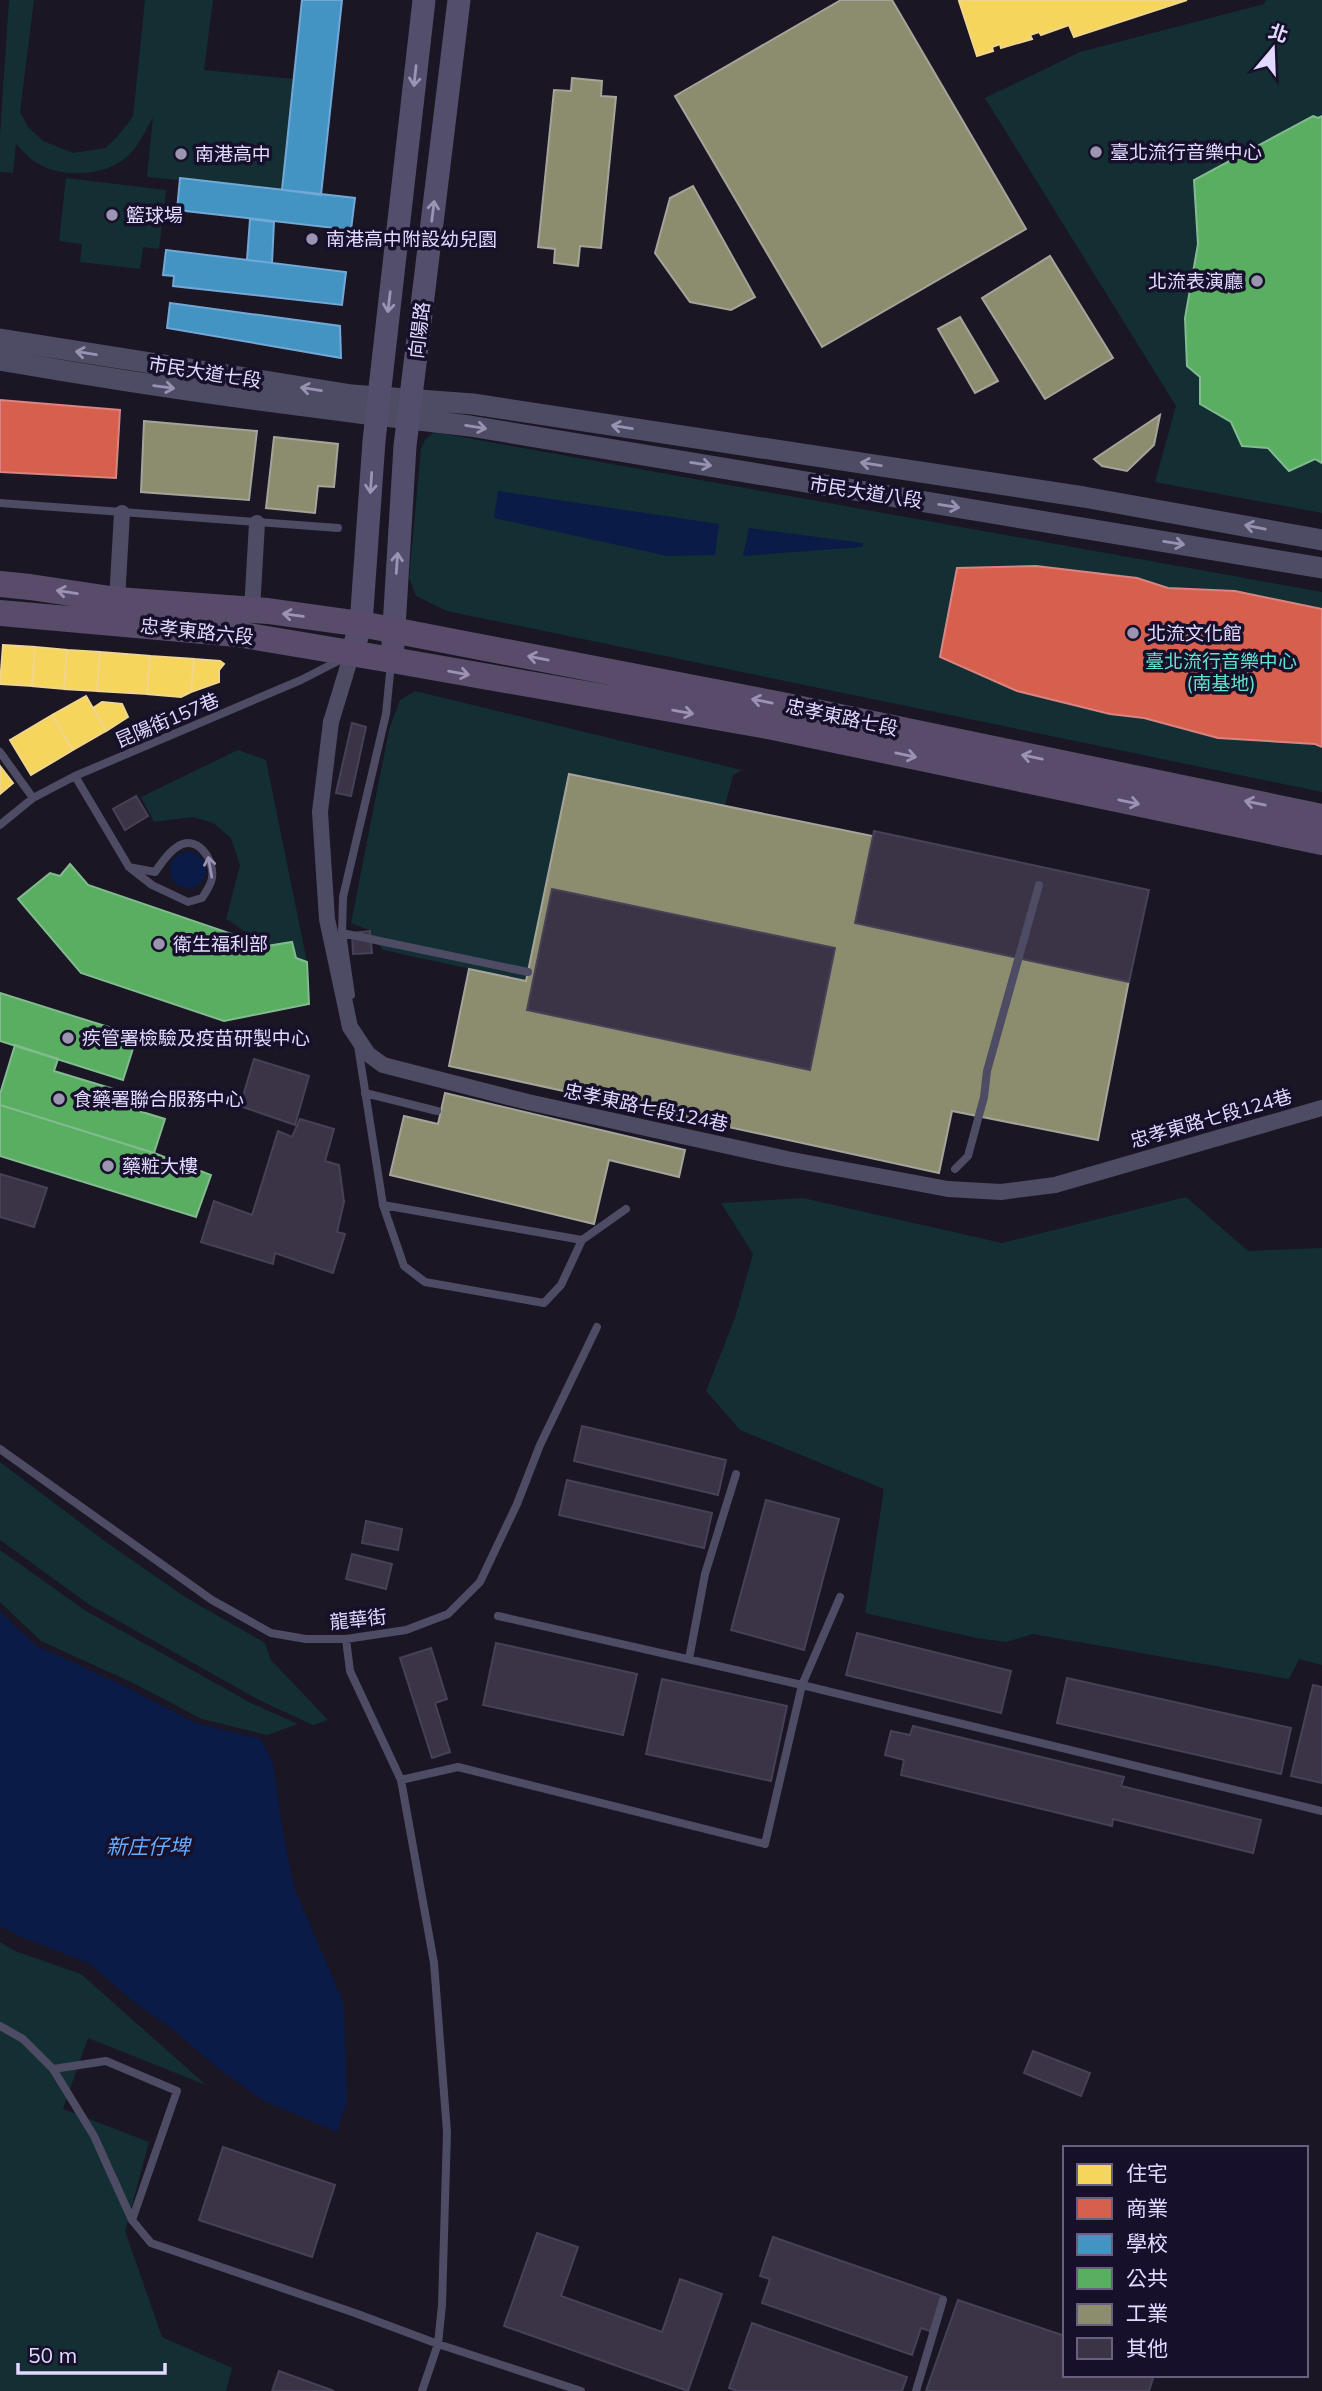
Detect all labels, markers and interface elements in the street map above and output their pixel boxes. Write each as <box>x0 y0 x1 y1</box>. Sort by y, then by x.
north arrow <box>1238 14 1308 84</box>
text: 北 <box>1266 18 1291 47</box>
one-way arrow <box>409 65 422 87</box>
place label: 臺北流行音樂中心 <box>1110 140 1262 164</box>
place label: 南港高中 <box>195 142 271 166</box>
marker: 臺北流行音樂中心 <box>1088 144 1104 160</box>
marker: 南港高中 <box>173 146 189 162</box>
one-way arrow <box>427 200 440 223</box>
place label: 籃球場 <box>126 203 183 227</box>
marker: 籃球場 <box>104 207 120 223</box>
place label: 南港高中附設幼兒園 <box>326 227 497 251</box>
marker: 南港高中附設幼兒園 <box>304 231 320 247</box>
place label: 北流表演廳 <box>1148 269 1243 293</box>
marker: 北流表演廳 <box>1249 273 1265 289</box>
one-way arrow <box>383 291 396 313</box>
street label: 向陽路 <box>404 300 434 360</box>
one-way arrow <box>75 346 98 359</box>
street label: 市民大道七段 <box>147 351 263 393</box>
one-way arrow <box>152 381 175 394</box>
one-way arrow <box>300 382 323 395</box>
one-way arrow <box>611 420 634 433</box>
one-way arrow <box>465 421 487 434</box>
one-way arrow <box>689 458 712 471</box>
one-way arrow <box>860 458 883 471</box>
street label: 市民大道八段 <box>808 471 924 513</box>
one-way arrow <box>364 472 377 494</box>
one-way arrow <box>938 500 960 513</box>
one-way arrow <box>1244 520 1267 533</box>
one-way arrow <box>1162 537 1185 550</box>
one-way arrow <box>391 552 404 575</box>
one-way arrow <box>56 585 79 598</box>
one-way arrow <box>282 608 305 621</box>
street label: 忠孝東路六段 <box>139 613 255 649</box>
place label: 北流文化館 <box>1147 621 1242 645</box>
marker: 北流文化館 <box>1125 625 1141 641</box>
park label: 臺北流行音樂中心 (南基地) <box>1145 649 1297 695</box>
one-way arrow <box>527 651 550 665</box>
one-way arrow <box>447 666 470 680</box>
street label: 昆陽街157巷 <box>112 687 222 753</box>
street label: 忠孝東路七段 <box>784 693 900 741</box>
one-way arrow <box>751 694 774 707</box>
one-way arrow <box>671 706 694 719</box>
one-way arrow <box>894 749 917 763</box>
one-way arrow <box>1021 749 1044 763</box>
one-way arrow <box>1117 795 1140 809</box>
one-way arrow <box>1244 795 1267 809</box>
one-way arrow <box>203 857 216 879</box>
place label: 衛生福利部 <box>173 932 268 956</box>
marker: 衛生福利部 <box>151 936 167 952</box>
place label: 疾管署檢驗及疫苗研製中心 <box>82 1026 310 1050</box>
marker: 疾管署檢驗及疫苗研製中心 <box>60 1030 76 1046</box>
street label: 忠孝東路七段124巷 <box>562 1078 730 1136</box>
street label: 忠孝東路七段124巷 <box>1127 1083 1295 1153</box>
place label: 食藥署聯合服務中心 <box>73 1087 244 1111</box>
marker: 食藥署聯合服務中心 <box>51 1091 67 1107</box>
place label: 藥粧大樓 <box>122 1154 198 1178</box>
marker: 藥粧大樓 <box>100 1158 116 1174</box>
street label: 龍華街 <box>328 1604 388 1634</box>
water label: 新庄仔埤 <box>106 1833 193 1859</box>
legend <box>1063 2146 1308 2377</box>
text: 住宅 <box>1126 2160 1168 2186</box>
text: 商業 <box>1126 2195 1168 2221</box>
text: 學校 <box>1126 2230 1168 2256</box>
text: 公共 <box>1126 2265 1168 2291</box>
text: 工業 <box>1126 2300 1168 2326</box>
scale bar <box>18 2332 164 2376</box>
text: 其他 <box>1126 2335 1168 2361</box>
text: 50 m <box>28 2342 77 2368</box>

